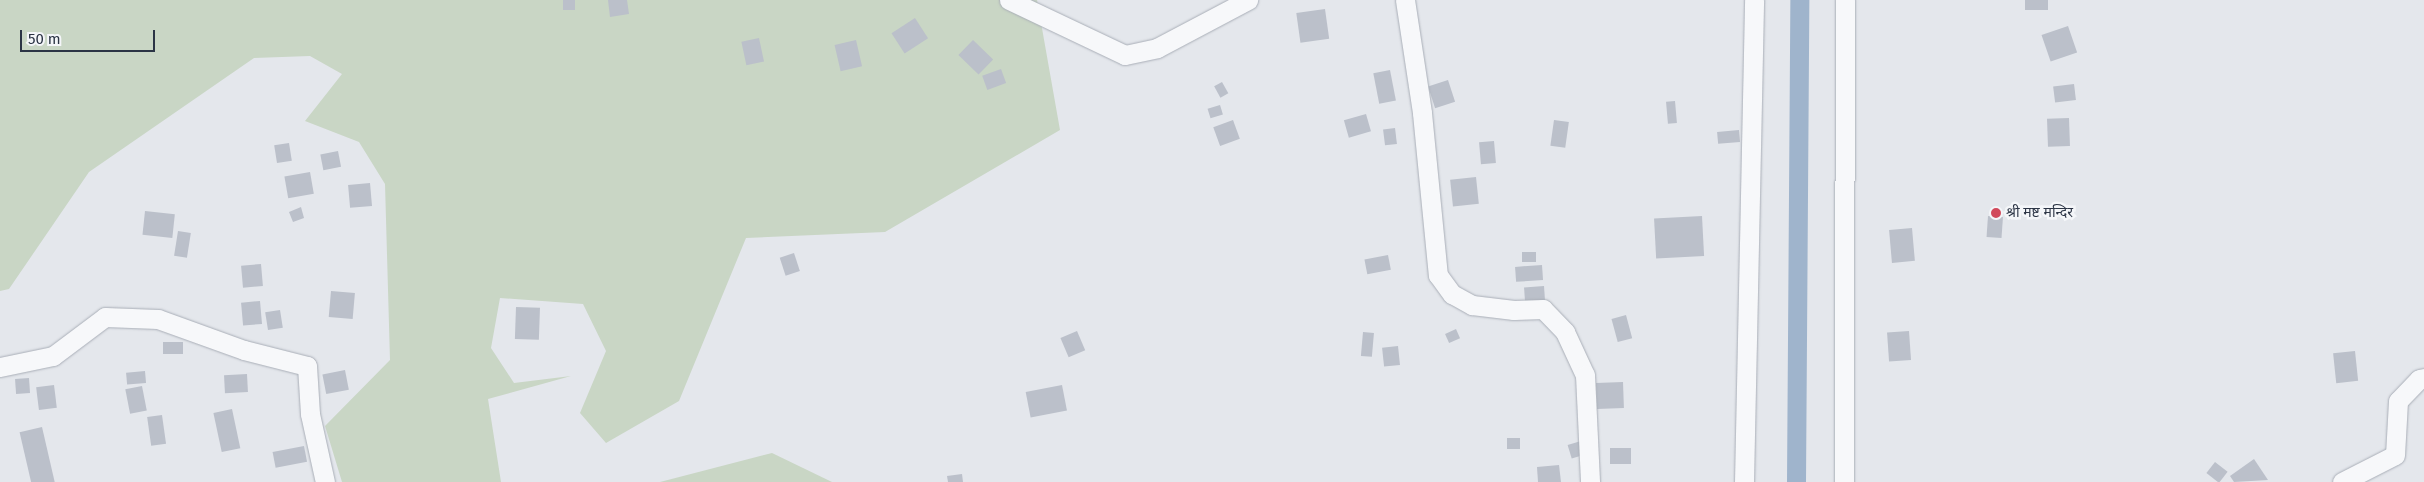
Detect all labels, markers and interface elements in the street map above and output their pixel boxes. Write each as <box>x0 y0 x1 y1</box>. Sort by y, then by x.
scale bar <box>22 20 158 52</box>
text: 50 m <box>28 30 61 48</box>
place label: श्री मष्ट मन्दिर <box>2006 205 2073 221</box>
marker: श्री मष्ट मन्दिर <box>1990 207 2002 219</box>

